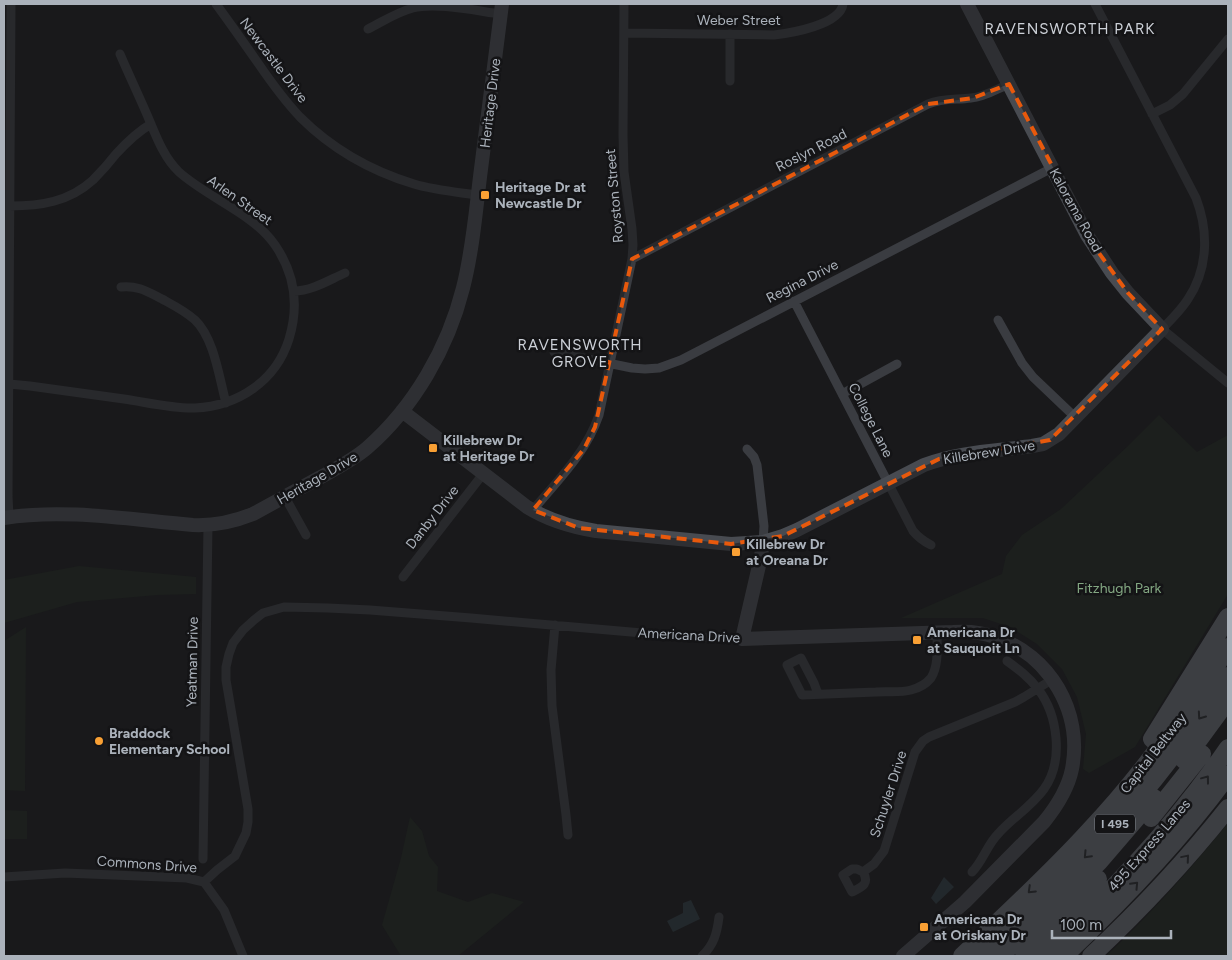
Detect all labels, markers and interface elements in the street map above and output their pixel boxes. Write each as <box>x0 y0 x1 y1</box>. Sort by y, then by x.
street label: Weber Street <box>697 12 781 29</box>
street label: Newcastle Drive <box>236 14 311 107</box>
district label: RAVENSWORTH PARK <box>984 20 1156 38</box>
street label: Heritage Drive <box>477 57 504 149</box>
street label: Roslyn Road <box>773 125 850 176</box>
street label: Royston Street <box>602 148 627 244</box>
street label: Kalorama Road <box>1045 165 1106 255</box>
street label: Arlen Street <box>204 172 275 229</box>
place label: Heritage Dr at Newcastle Dr <box>495 179 587 212</box>
marker: Heritage Dr at Newcastle Dr <box>479 189 491 201</box>
street label: Regina Drive <box>763 256 841 307</box>
district label: RAVENSWORTH GROVE <box>518 336 642 371</box>
street label: College Lane <box>845 380 897 461</box>
place label: Killebrew Dr at Heritage Dr <box>443 432 535 465</box>
street label: Killebrew Drive <box>942 437 1037 468</box>
marker: Killebrew Dr at Heritage Dr <box>427 442 439 454</box>
street label: Heritage Drive <box>274 448 361 508</box>
street label: Danby Drive <box>402 482 463 552</box>
place label: Killebrew Dr at Oreana Dr <box>746 536 829 569</box>
marker: Killebrew Dr at Oreana Dr <box>730 546 742 558</box>
park label: Fitzhugh Park <box>1077 580 1162 597</box>
street label: Yeatman Drive <box>183 616 202 707</box>
street label: Americana Drive <box>637 624 741 647</box>
place label: Americana Dr at Sauquoit Ln <box>927 624 1020 657</box>
marker: Americana Dr at Sauquoit Ln <box>911 634 923 646</box>
street label: Capital Beltway <box>1117 709 1190 797</box>
one-way arrow <box>1198 710 1207 720</box>
place label: Braddock Elementary School <box>109 725 230 758</box>
marker: Braddock Elementary School <box>93 735 105 747</box>
street label: Schuyler Drive <box>866 748 911 840</box>
one-way arrow <box>1200 776 1208 785</box>
street label: 495 Express Lanes <box>1105 796 1194 895</box>
road number: I 495 <box>1095 814 1135 834</box>
one-way arrow <box>1084 849 1093 858</box>
street label: Commons Drive <box>96 853 198 877</box>
one-way arrow <box>1181 855 1190 864</box>
one-way arrow <box>1129 881 1138 890</box>
one-way arrow <box>1028 884 1037 893</box>
scale bar <box>1052 908 1171 940</box>
place label: Americana Dr at Oriskany Dr <box>934 911 1027 944</box>
text: 100 m <box>1060 916 1102 934</box>
marker: Americana Dr at Oriskany Dr <box>918 921 930 933</box>

